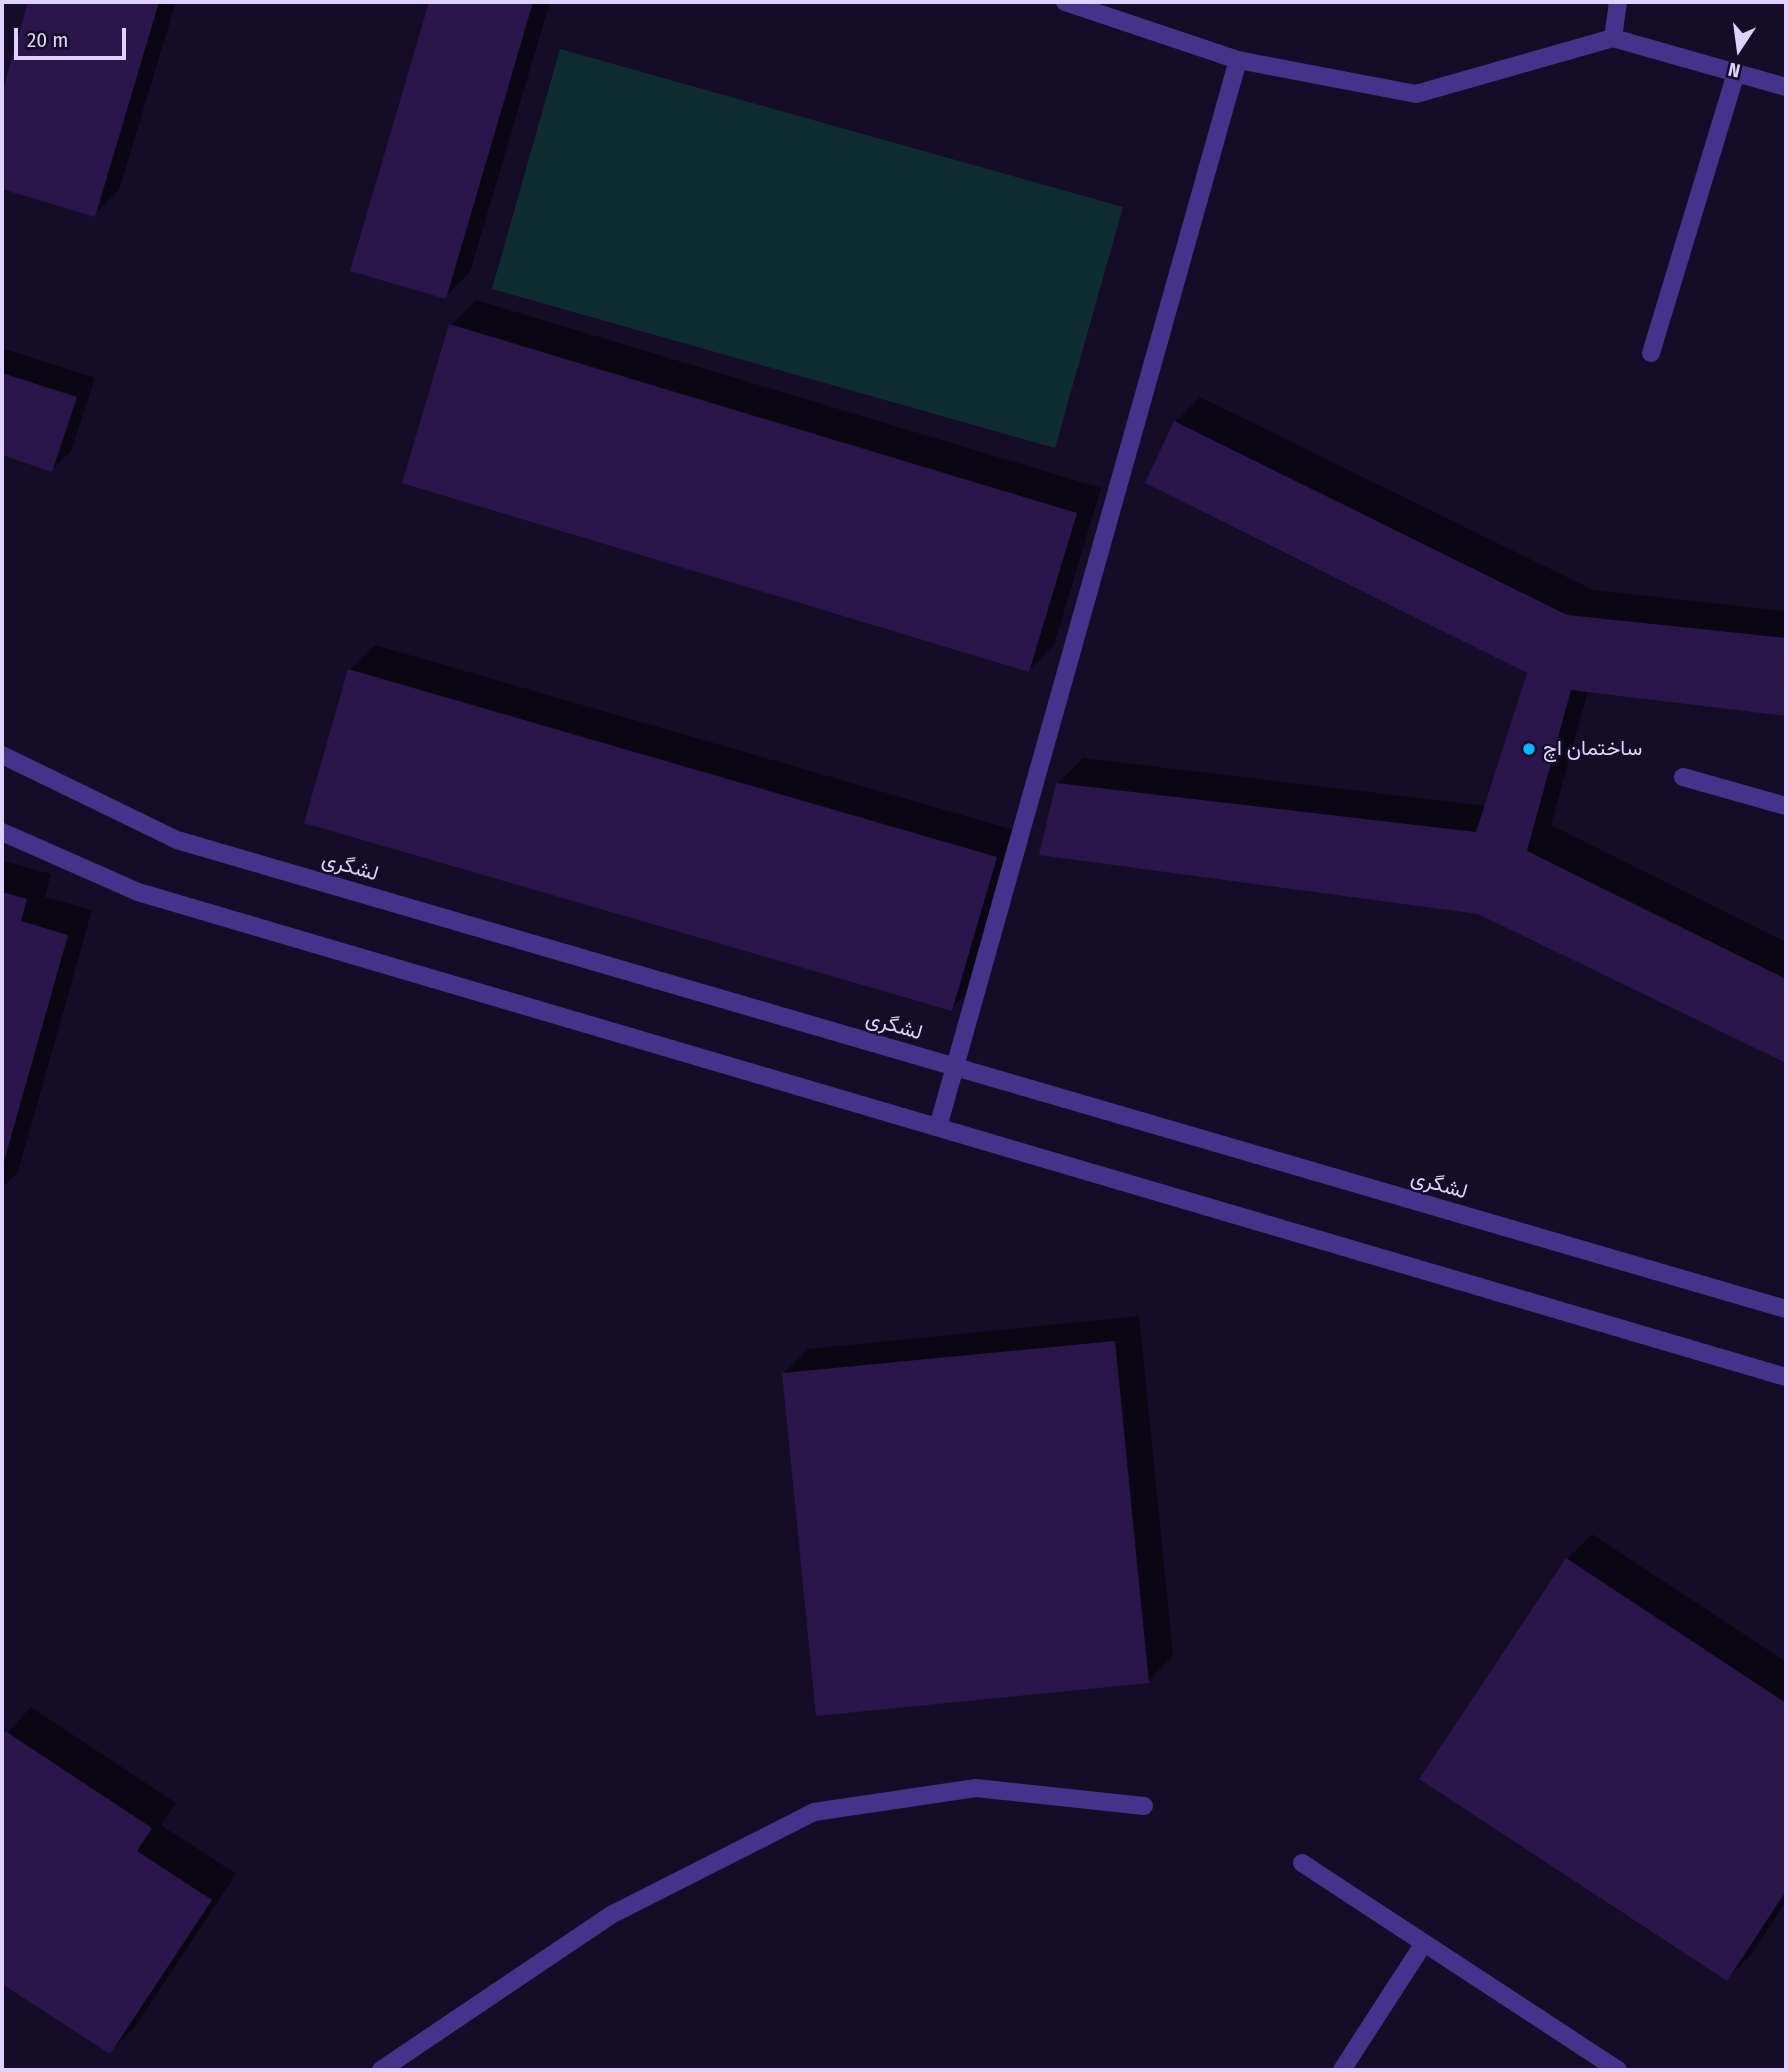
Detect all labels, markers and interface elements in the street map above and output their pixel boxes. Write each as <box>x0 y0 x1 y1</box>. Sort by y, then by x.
scale bar <box>18 14 130 58</box>
north arrow <box>1704 14 1774 84</box>
text: 20 m <box>27 27 68 53</box>
text: N <box>1726 57 1742 82</box>
place label: ساختمان اچ <box>1543 736 1642 762</box>
marker: ساختمان اچ <box>1521 741 1537 757</box>
street label: لشگری <box>319 847 381 887</box>
street label: لشگری <box>863 1006 925 1046</box>
street label: لشگری <box>1408 1165 1470 1205</box>

